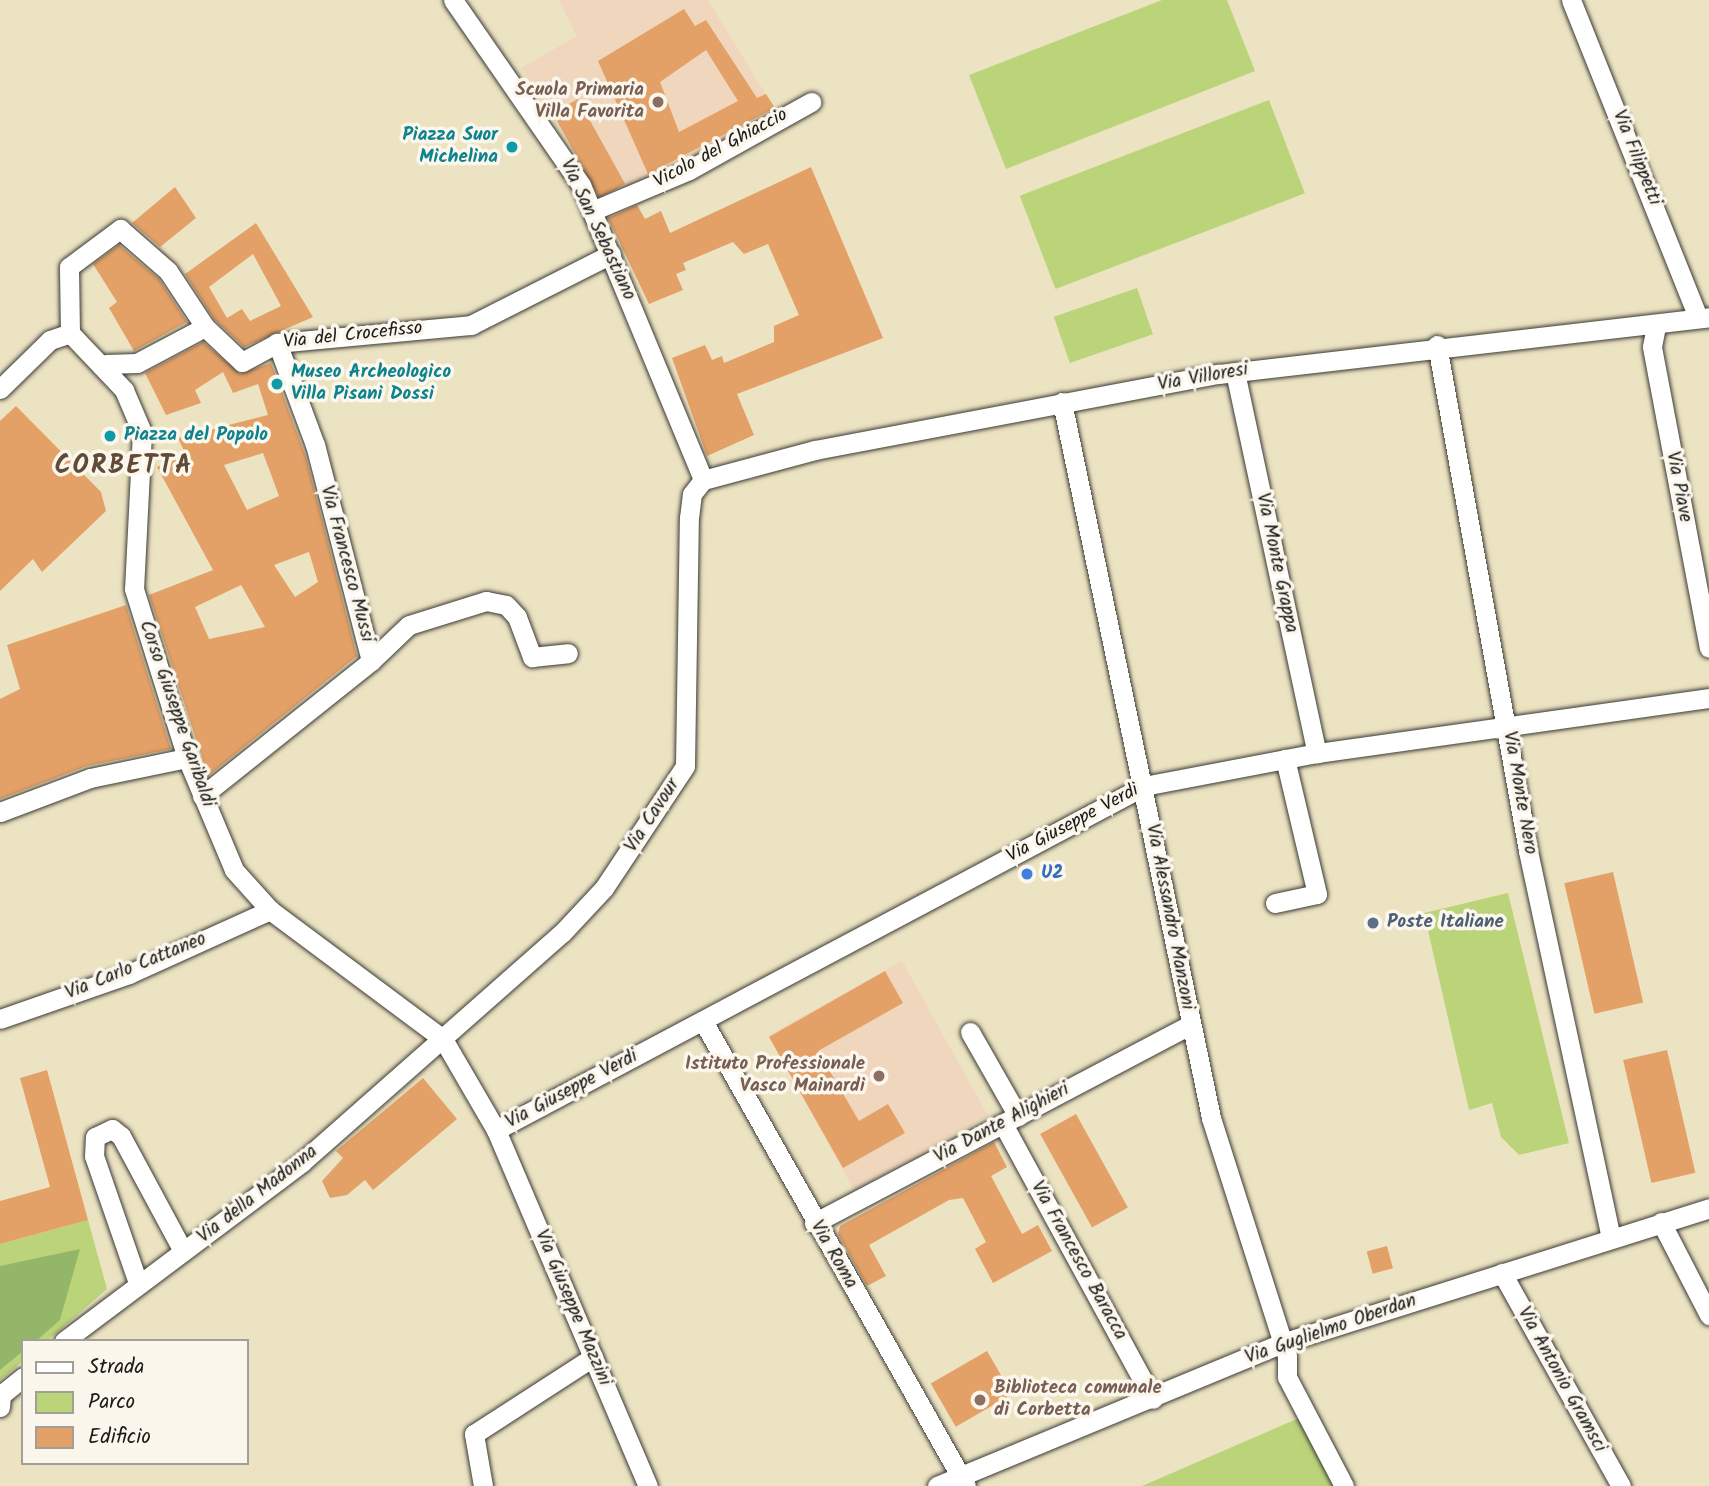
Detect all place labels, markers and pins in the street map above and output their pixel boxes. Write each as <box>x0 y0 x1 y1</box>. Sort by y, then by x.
place label: Scuola Primaria Villa Favorita <box>515 80 644 124</box>
marker: Scuola Primaria Villa Favorita <box>650 94 666 110</box>
place label: Piazza Suor Michelina <box>402 125 498 169</box>
marker: Piazza Suor Michelina <box>504 139 520 155</box>
place label: Museo Archeologico Villa Pisani Dossi <box>291 362 451 406</box>
marker: Museo Archeologico Villa Pisani Dossi <box>269 376 285 392</box>
place label: Piazza del Popolo <box>124 425 268 447</box>
marker: Piazza del Popolo <box>102 428 118 444</box>
place label: U2 <box>1041 863 1063 885</box>
marker: U2 <box>1019 866 1035 882</box>
place label: Poste Italiane <box>1387 912 1504 934</box>
marker: Poste Italiane <box>1365 915 1381 931</box>
place label: Istituto Professionale Vasco Mainardi <box>685 1054 865 1098</box>
marker: Istituto Professionale Vasco Mainardi <box>871 1068 887 1084</box>
place label: Biblioteca comunale di Corbetta <box>994 1378 1162 1422</box>
marker: Biblioteca comunale di Corbetta <box>972 1392 988 1408</box>

